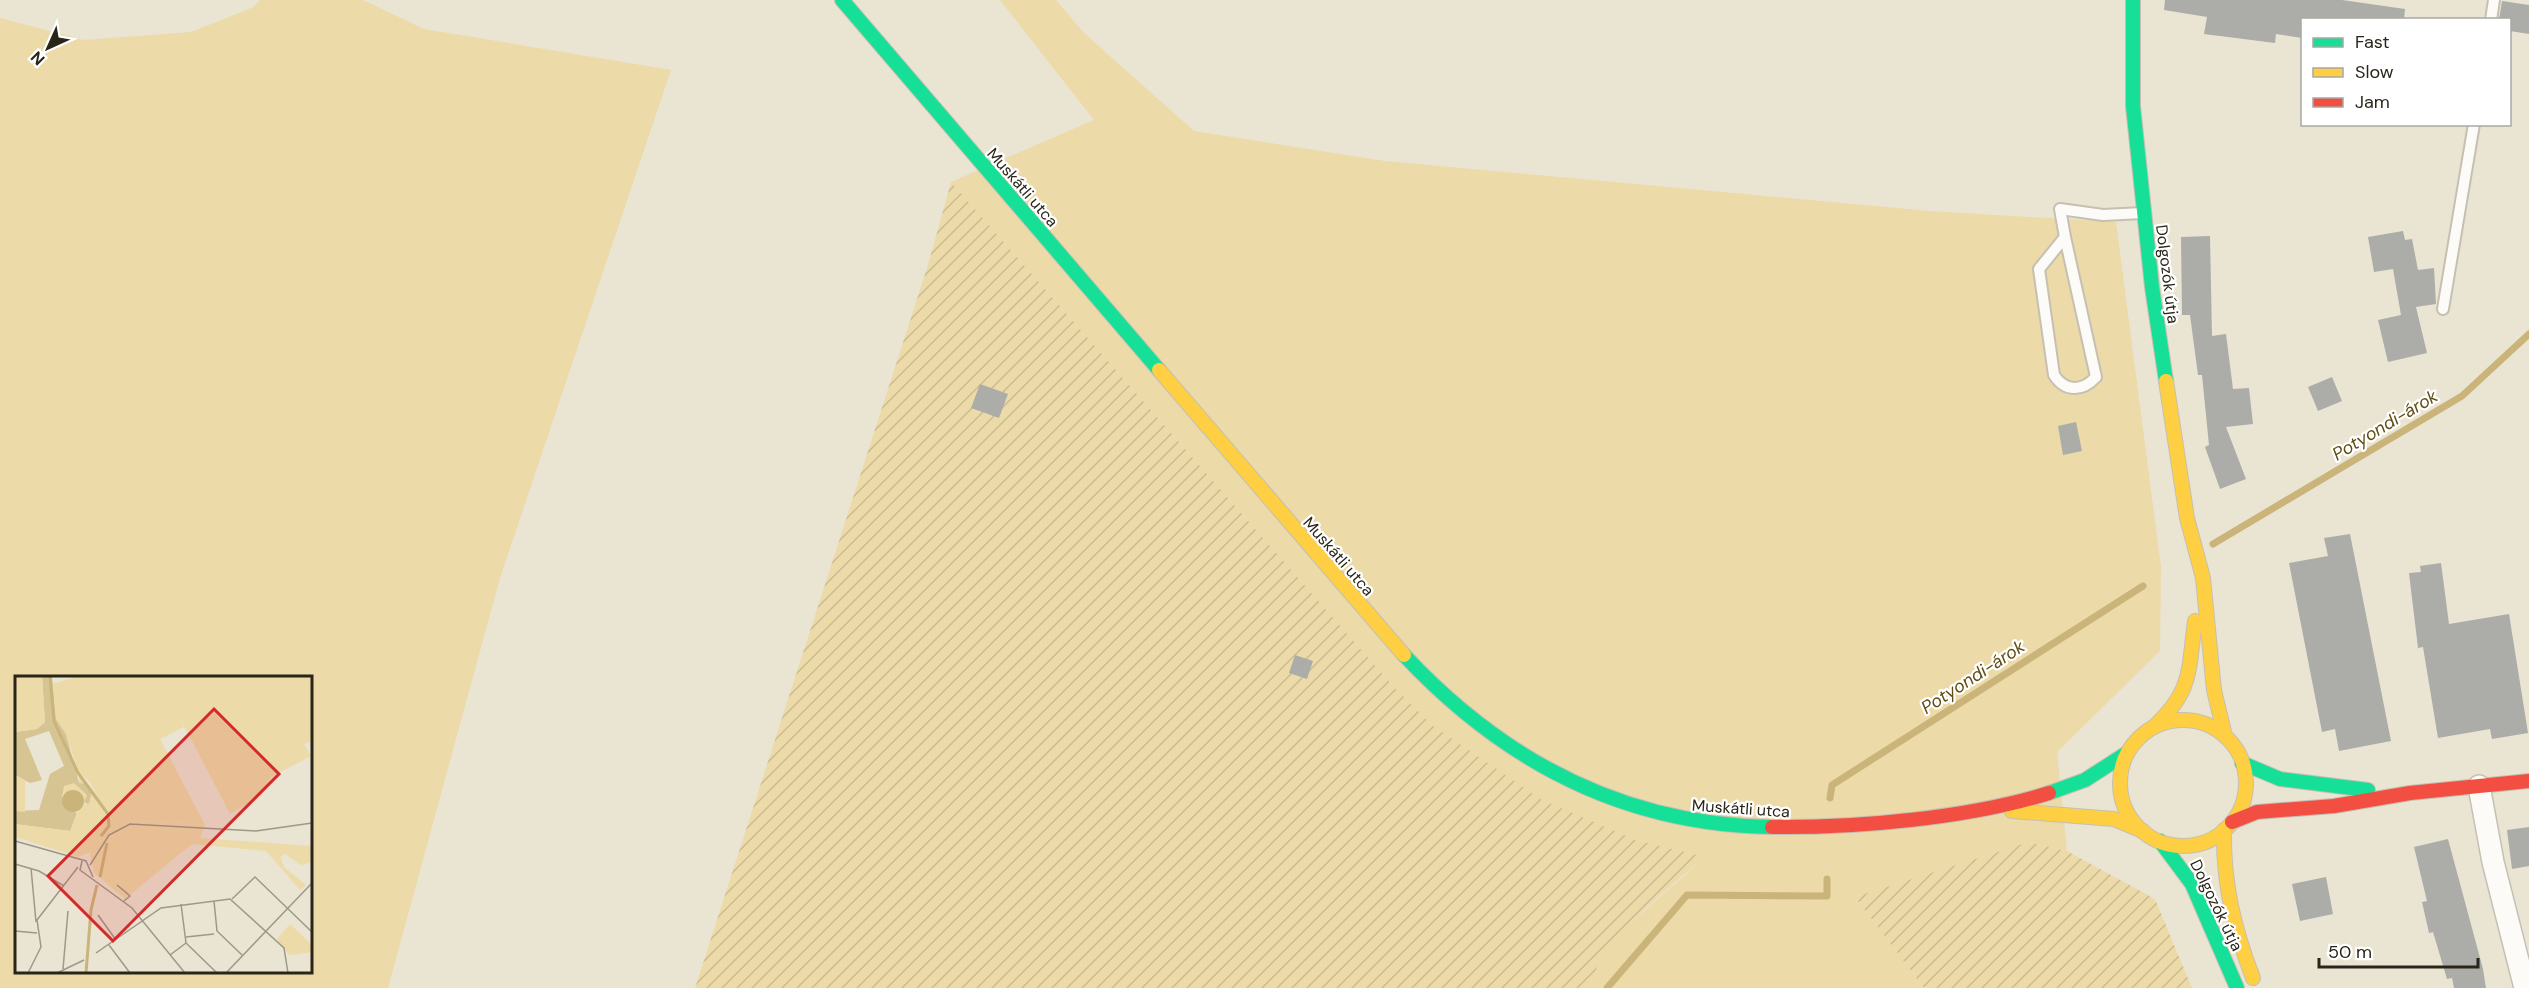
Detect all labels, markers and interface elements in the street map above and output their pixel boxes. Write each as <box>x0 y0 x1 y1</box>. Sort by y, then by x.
north arrow <box>18 18 78 78</box>
legend <box>2301 18 2511 126</box>
text: Fast <box>2355 30 2390 54</box>
text: N <box>26 47 49 70</box>
text: Slow <box>2355 60 2394 84</box>
text: Jam <box>2355 90 2390 114</box>
street label: Muskátli utca <box>983 143 1063 231</box>
street label: Dolgozók útja <box>2151 223 2184 325</box>
water label: Potyondi-árok <box>2328 384 2443 466</box>
street label: Muskátli utca <box>1299 512 1379 600</box>
water label: Potyondi-árok <box>1916 634 2030 720</box>
inset map <box>15 676 312 973</box>
street label: Muskátli utca <box>1691 795 1791 822</box>
street label: Dolgozók útja <box>2185 856 2248 954</box>
scale bar <box>2319 931 2478 969</box>
text: 50 m <box>2328 940 2372 964</box>

